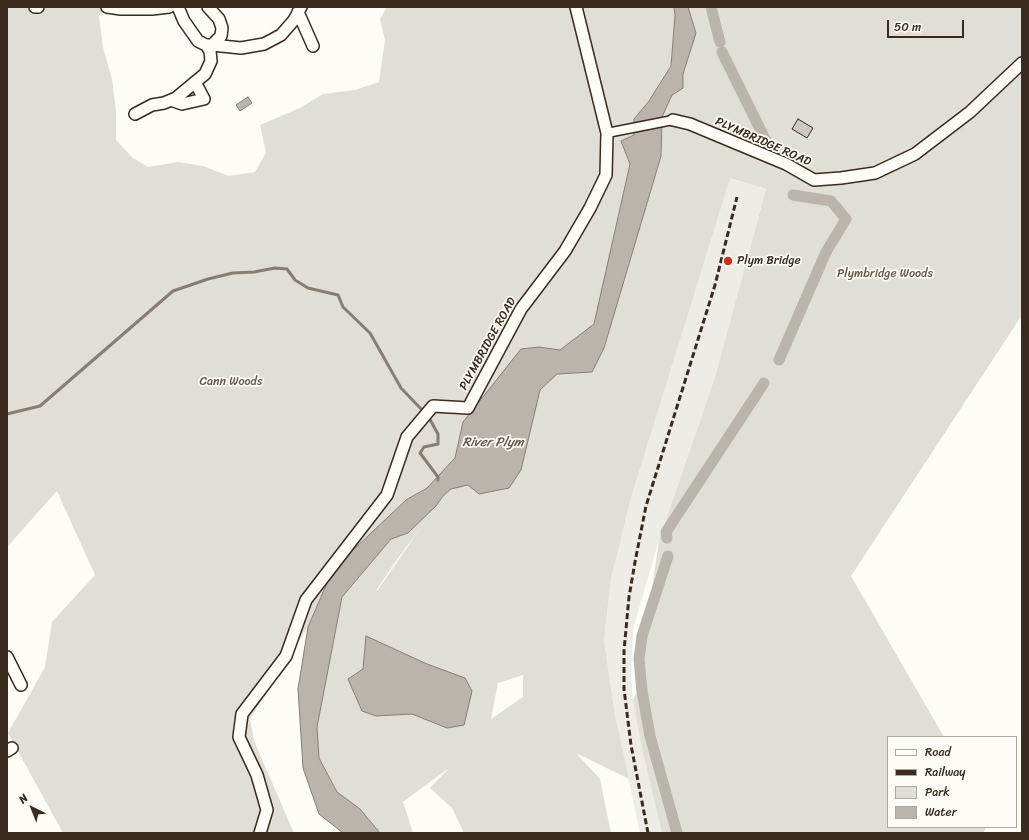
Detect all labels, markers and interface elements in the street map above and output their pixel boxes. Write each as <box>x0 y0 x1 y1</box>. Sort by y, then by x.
scale bar <box>889 12 966 38</box>
text: 50 m <box>894 16 921 38</box>
street label: PLYMBRIDGE ROAD <box>713 114 813 170</box>
place label: Plym Bridge <box>737 254 801 268</box>
marker: Plym Bridge <box>722 255 734 267</box>
park label: Plymbridge Woods <box>837 267 933 281</box>
street label: PLYMBRIDGE ROAD <box>457 295 519 393</box>
park label: Cann Woods <box>200 375 262 389</box>
water label: River Plym <box>462 435 524 451</box>
legend <box>887 736 1017 828</box>
text: Road <box>925 741 951 763</box>
text: Railway <box>925 761 966 783</box>
text: Park <box>925 781 950 803</box>
north arrow <box>12 788 52 828</box>
text: N <box>14 789 33 808</box>
text: Water <box>925 801 957 823</box>

